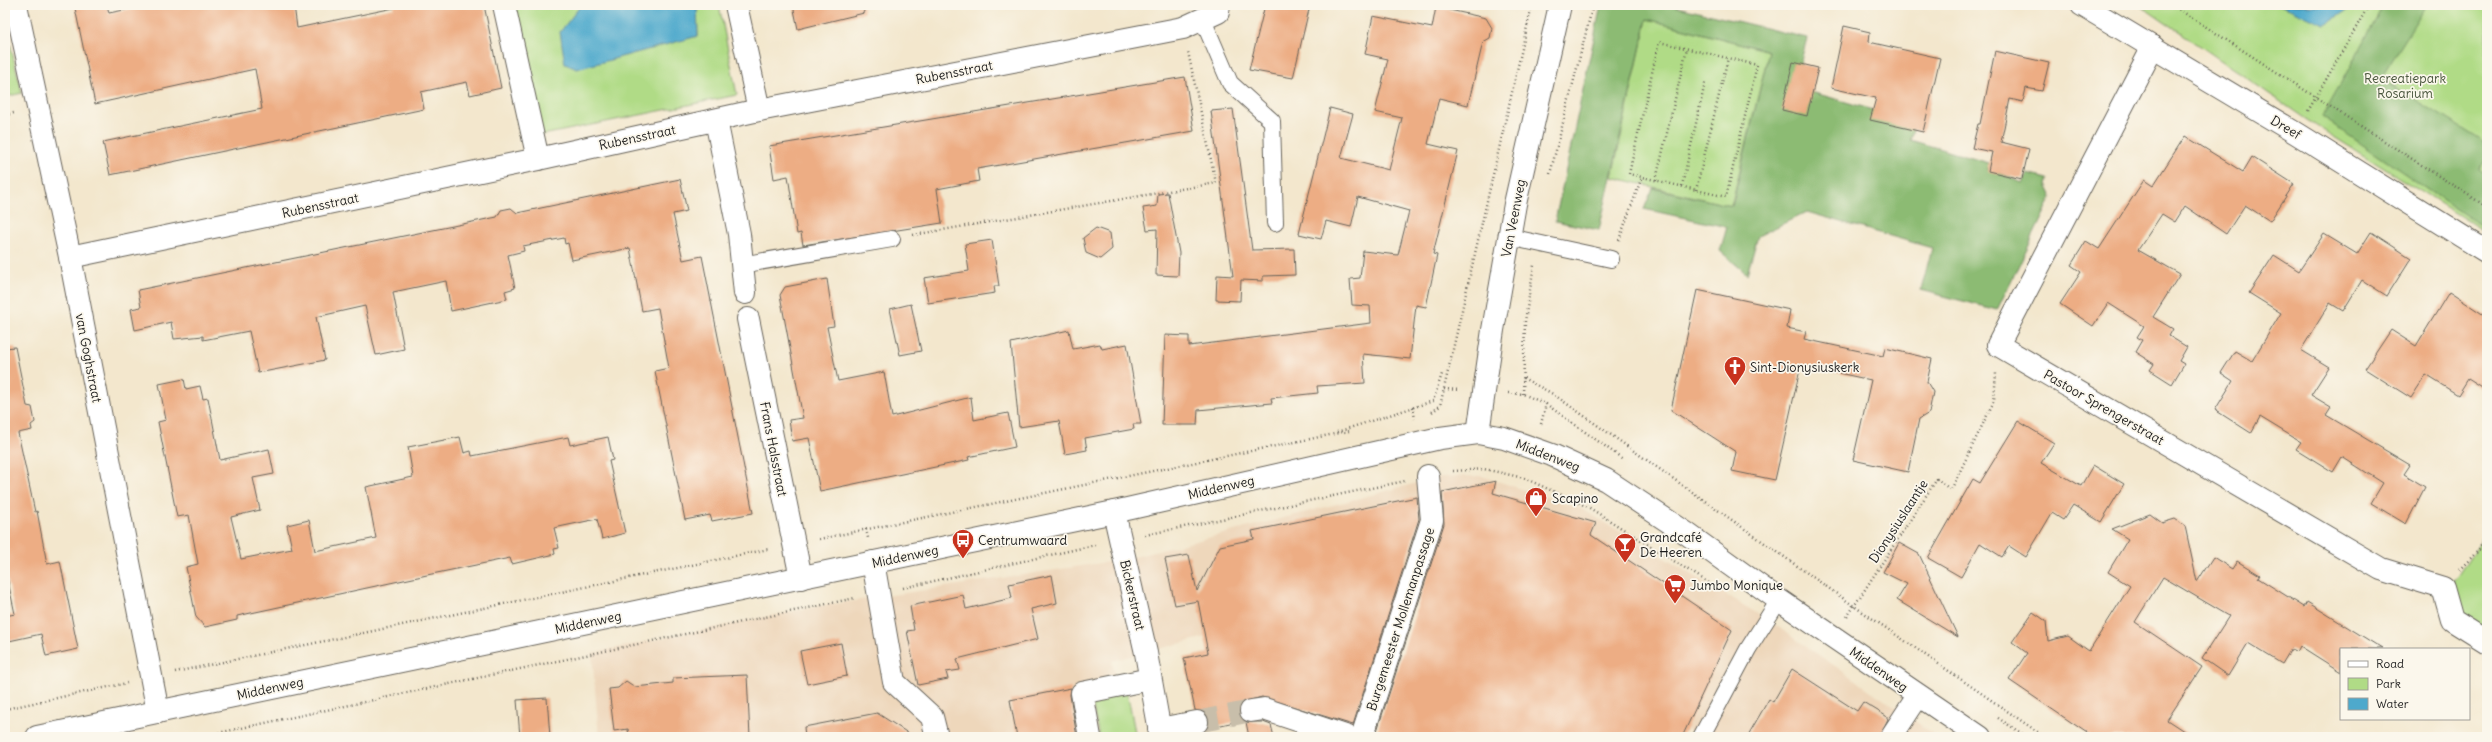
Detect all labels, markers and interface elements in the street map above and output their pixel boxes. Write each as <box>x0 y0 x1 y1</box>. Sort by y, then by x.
street label: Rubensstraat <box>914 57 995 88</box>
park label: Recreatiepark Rosarium <box>2364 70 2446 102</box>
street label: Dreef <box>2267 112 2305 143</box>
street label: Rubensstraat <box>597 121 678 154</box>
street label: Van Veenweg <box>1498 178 1529 259</box>
street label: Rubensstraat <box>280 189 361 222</box>
street label: van Goghstraat <box>72 312 106 405</box>
church icon: Sint-Dionysiuskerk <box>1722 354 1748 387</box>
place label: Sint-Dionysiuskerk <box>1750 359 1860 376</box>
street label: Pastoor Sprengerstraat <box>2040 366 2168 449</box>
street label: Frans Halsstraat <box>756 400 791 499</box>
street label: Middenweg <box>1513 435 1582 476</box>
street label: Middenweg <box>1186 472 1256 503</box>
street label: Dionysiuslaantje <box>1865 476 1932 566</box>
shop icon: Scapino <box>1523 485 1549 518</box>
place label: Scapino <box>1552 490 1598 507</box>
street label: Burgemeester Mollemanpassage <box>1363 525 1438 713</box>
bus stop icon: Centrumwaard <box>950 527 976 560</box>
place label: Grandcafé De Heeren <box>1640 529 1702 561</box>
bar icon: Grandcafé De Heeren <box>1612 531 1638 564</box>
place label: Centrumwaard <box>978 532 1067 549</box>
street label: Middenweg <box>870 541 940 572</box>
street label: Bickerstraat <box>1116 558 1149 632</box>
supermarket icon: Jumbo Monique <box>1662 572 1688 605</box>
place label: Jumbo Monique <box>1690 577 1783 594</box>
street label: Middenweg <box>553 607 623 638</box>
street label: Middenweg <box>1846 643 1911 696</box>
legend <box>2340 648 2470 720</box>
text: Road <box>2376 656 2404 671</box>
street label: Middenweg <box>235 673 305 704</box>
text: Park <box>2376 676 2401 691</box>
text: Water <box>2376 696 2409 711</box>

